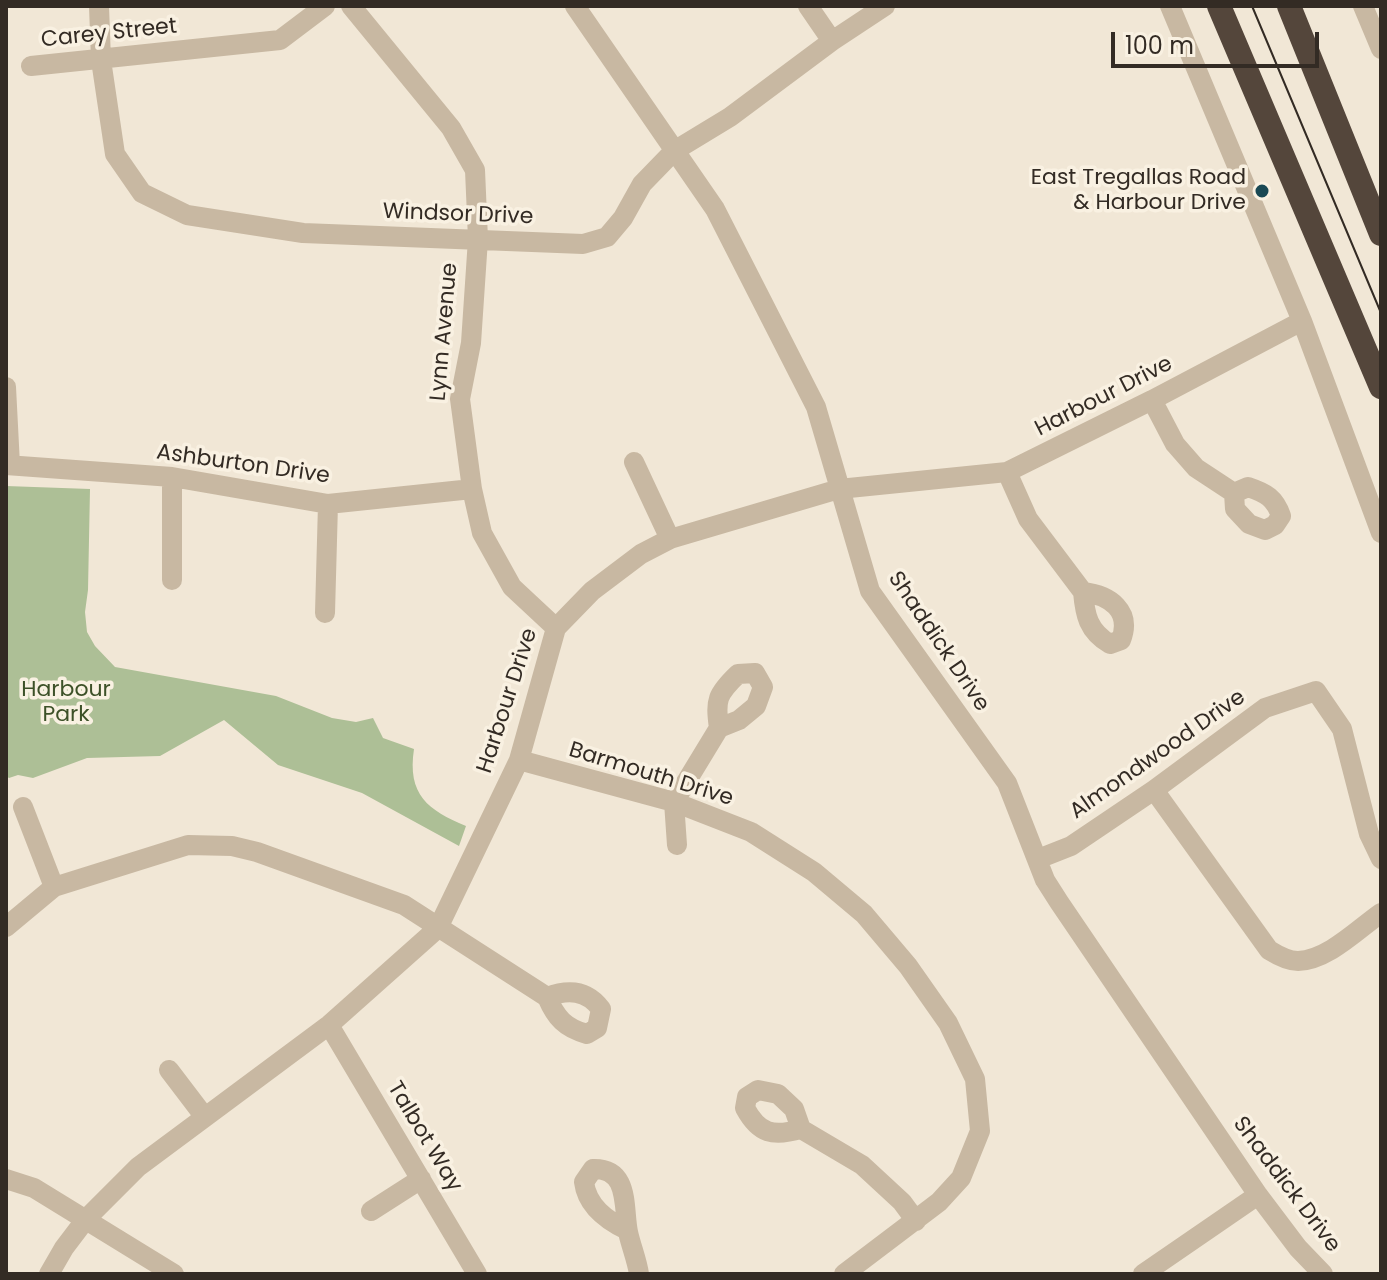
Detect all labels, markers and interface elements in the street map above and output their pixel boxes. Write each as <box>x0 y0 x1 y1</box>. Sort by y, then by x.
street label: Carey Street <box>40 14 178 54</box>
scale bar <box>1115 16 1323 66</box>
text: 100 m <box>1125 29 1194 62</box>
place label: East Tregallas Road & Harbour Drive <box>1031 165 1246 216</box>
marker: East Tregallas Road & Harbour Drive <box>1253 182 1271 200</box>
street label: Windsor Drive <box>382 199 534 231</box>
street label: Lynn Avenue <box>426 262 464 402</box>
street label: Harbour Drive <box>1031 351 1177 443</box>
street label: Ashburton Drive <box>155 440 331 490</box>
street label: Shaddick Drive <box>882 567 994 717</box>
street label: Harbour Drive <box>472 625 544 777</box>
park label: Harbour Park <box>21 677 111 728</box>
street label: Almondwood Drive <box>1065 685 1251 825</box>
street label: Barmouth Drive <box>566 737 736 813</box>
street label: Talbot Way <box>381 1077 467 1197</box>
street label: Shaddick Drive <box>1226 1112 1346 1258</box>

